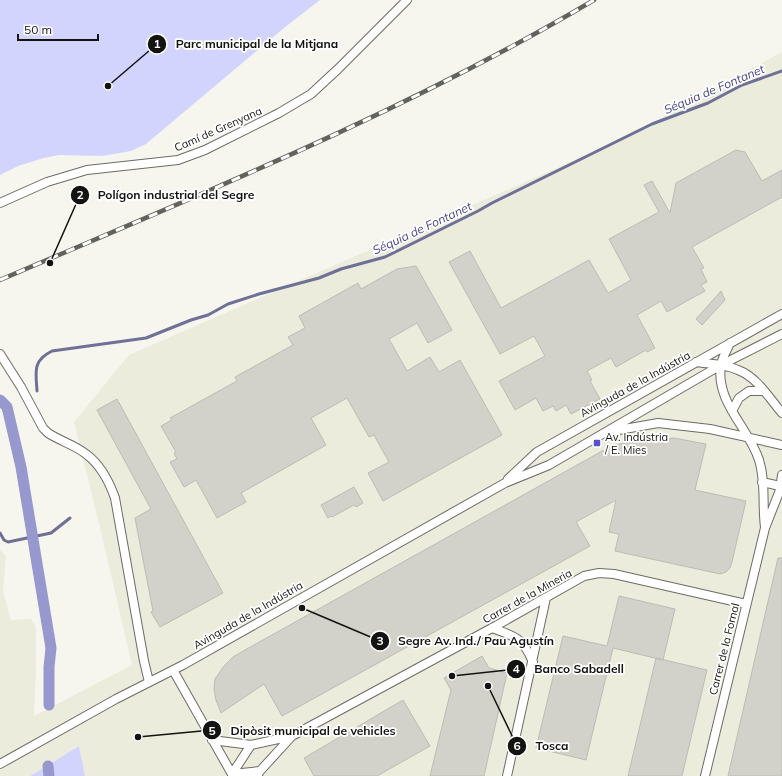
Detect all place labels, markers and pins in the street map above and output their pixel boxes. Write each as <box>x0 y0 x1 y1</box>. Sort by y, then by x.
callout: Parc municipal de la Mitjana <box>147 32 346 56</box>
callout: Polígon industrial del Segre <box>70 183 262 207</box>
place label: Av. Indústria / E. Mies <box>604 430 668 457</box>
marker: Av. Indústria / E. Mies <box>592 438 602 448</box>
callout: Segre Av. Ind./ Pau Agustín <box>370 629 562 653</box>
callout: Banco Sabadell <box>506 657 632 681</box>
callout: Dipòsit municipal de vehicles <box>202 718 403 742</box>
callout: Tosca <box>507 734 577 758</box>

